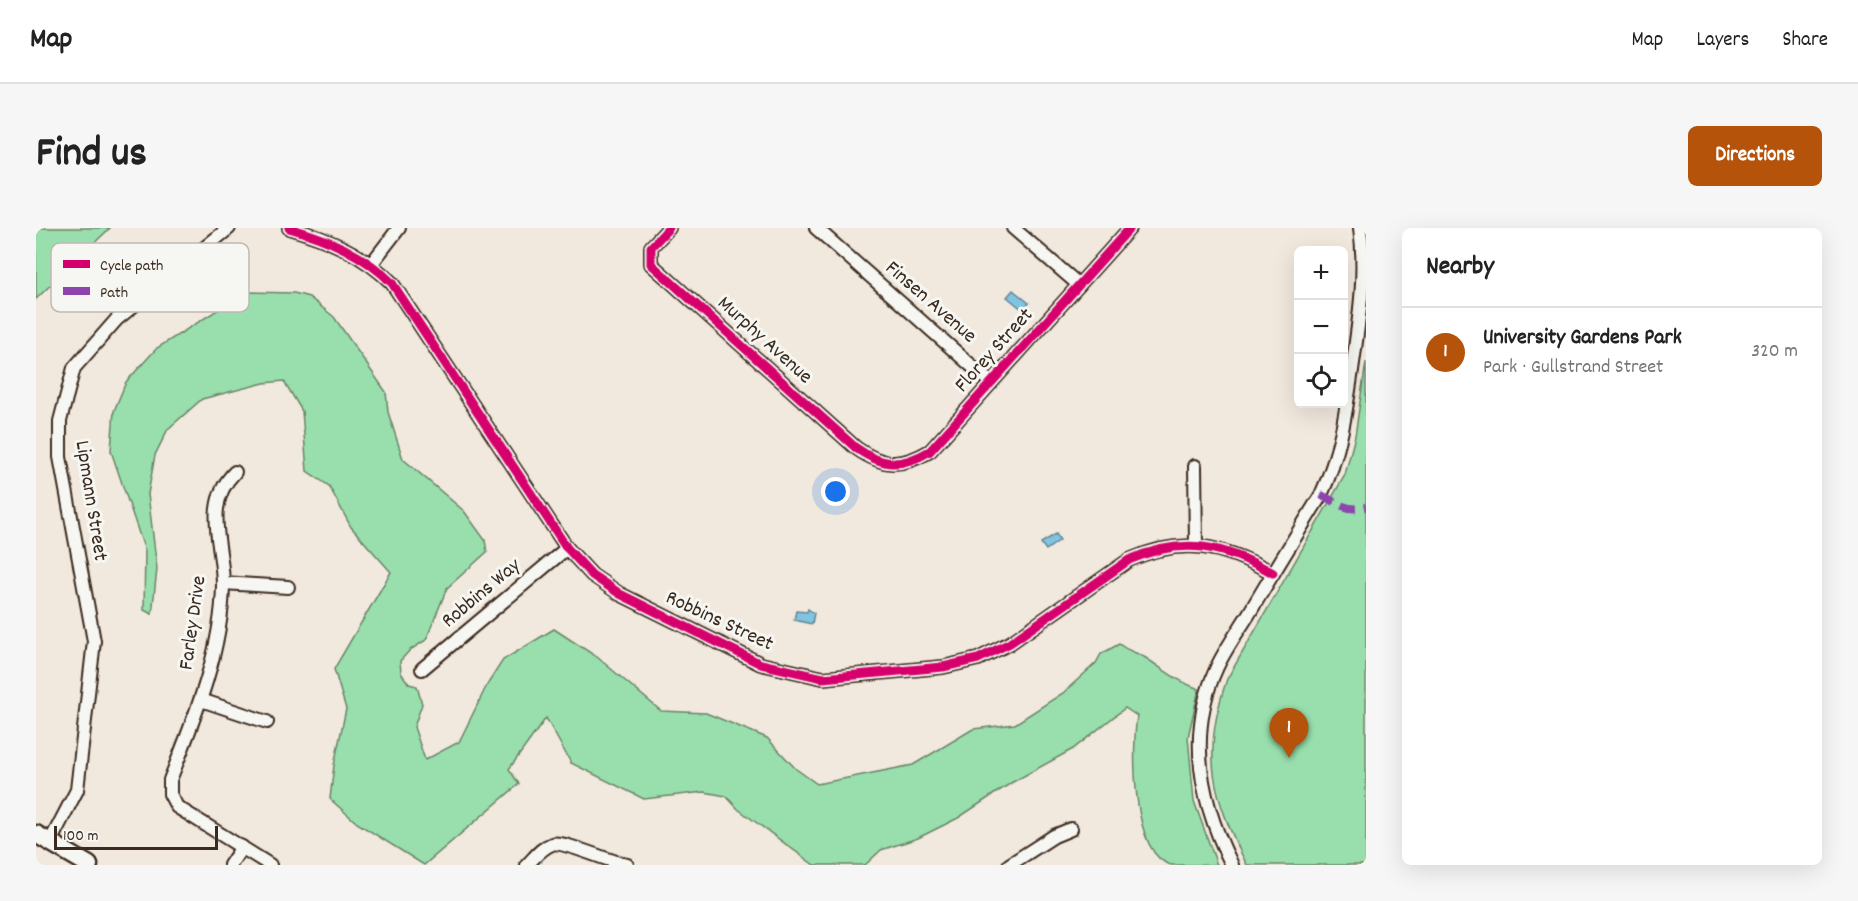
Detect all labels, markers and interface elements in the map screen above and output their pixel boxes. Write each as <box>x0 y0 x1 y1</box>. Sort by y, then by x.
text: Map <box>30 21 72 61</box>
text: Map <box>1632 26 1663 56</box>
text: Layers <box>1696 26 1749 56</box>
text: Share <box>1782 26 1828 56</box>
text: Find us <box>36 126 147 186</box>
button: Directions <box>1688 126 1822 186</box>
legend <box>51 243 249 312</box>
map controls <box>1294 246 1348 408</box>
button: + <box>1294 246 1348 300</box>
text: Nearby <box>1426 249 1494 286</box>
text: Cycle path <box>100 255 163 278</box>
street label: Finsen Avenue <box>878 255 982 351</box>
text: Path <box>100 282 128 305</box>
street label: Murphy Avenue <box>710 290 818 392</box>
button: − <box>1294 300 1348 354</box>
street label: Florey Street <box>949 302 1041 400</box>
text: University Gardens Park <box>1483 323 1682 354</box>
text: 1 <box>1443 338 1448 366</box>
text: 320 m <box>1751 338 1798 366</box>
button: locate <box>1294 354 1348 408</box>
text: Park · Gullstrand Street <box>1483 354 1663 382</box>
street label: Lipmann Street <box>66 439 114 564</box>
your location <box>821 477 850 506</box>
street label: Robbins Way <box>436 552 529 636</box>
street label: Farley Drive <box>173 574 215 672</box>
street label: Robbins Street <box>660 584 778 660</box>
pin: 1 <box>1270 708 1308 758</box>
scale bar <box>54 823 218 850</box>
text: 100 m <box>63 825 99 848</box>

